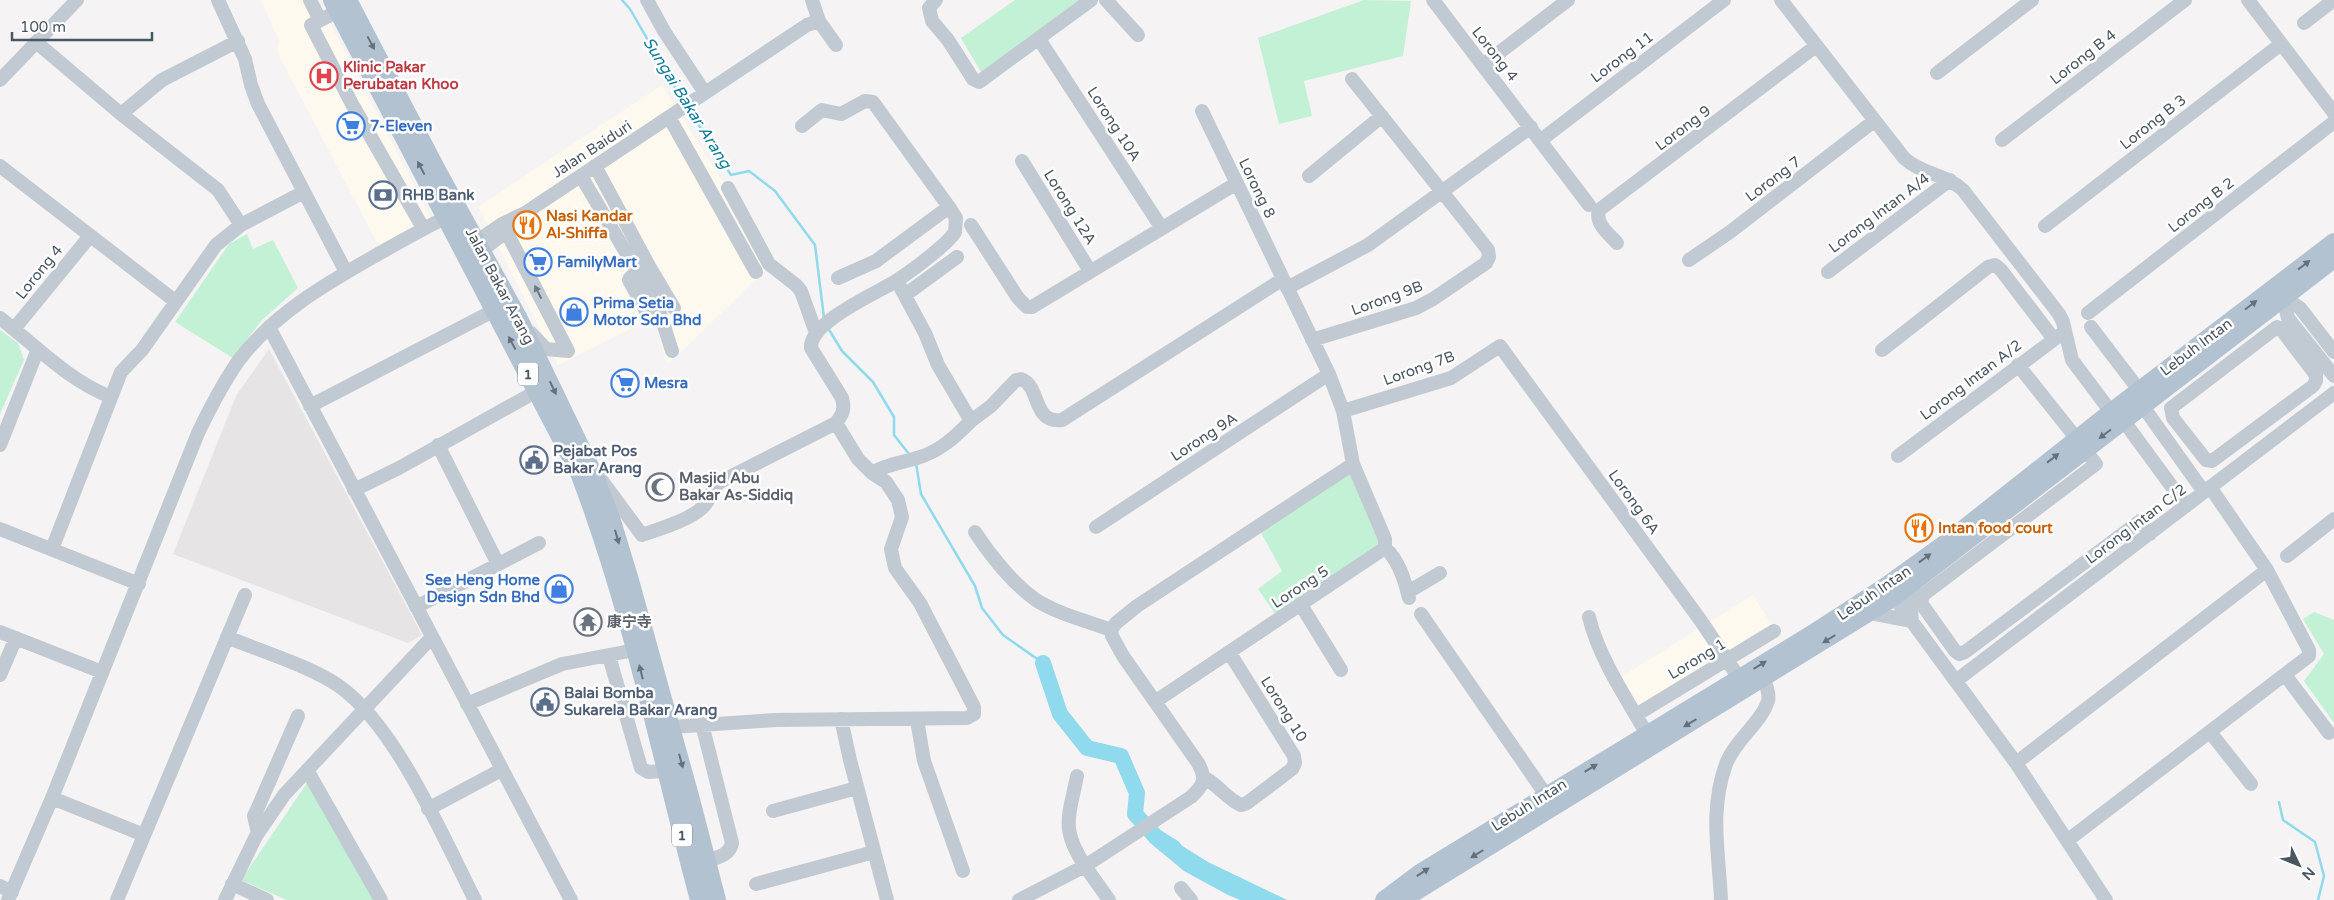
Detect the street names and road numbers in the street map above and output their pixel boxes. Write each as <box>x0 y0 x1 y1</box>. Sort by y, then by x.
street label: Lorong 4 <box>1468 23 1522 85</box>
street label: Lorong B 4 <box>2046 26 2120 88</box>
street label: Lorong 11 <box>1587 28 1657 86</box>
street label: Lorong 10A <box>1083 83 1145 165</box>
street label: Lorong B 3 <box>2116 91 2190 153</box>
street label: Lorong 9 <box>1652 101 1714 155</box>
street label: Jalan Baiduri <box>549 117 635 181</box>
street label: Lorong 7 <box>1742 152 1804 206</box>
street label: Lorong 8 <box>1235 155 1279 221</box>
street label: Lorong 12A <box>1040 166 1100 248</box>
street label: Lorong Intan A/4 <box>1825 169 1933 257</box>
street label: Lorong B 2 <box>2164 174 2238 236</box>
street label: Jalan Bakar Arang <box>462 225 538 347</box>
street label: Lorong 4 <box>12 241 66 303</box>
street label: Lorong 9B <box>1349 277 1425 319</box>
street label: Lebuh Intan <box>2157 314 2235 380</box>
street label: Lorong Intan A/2 <box>1917 336 2025 424</box>
street label: Lorong 7B <box>1381 347 1457 389</box>
road number: 1 <box>518 362 538 386</box>
street label: Lorong 9A <box>1167 409 1241 465</box>
street label: Lorong 6A <box>1605 466 1663 538</box>
street label: Lorong Intan C/2 <box>2082 480 2190 568</box>
street label: Lorong 5 <box>1268 562 1332 612</box>
street label: Lebuh Intan <box>1834 562 1914 624</box>
street label: Lorong 1 <box>1665 635 1729 683</box>
street label: Lorong 10 <box>1257 673 1311 745</box>
street label: Lebuh Intan <box>1488 775 1570 835</box>
road number: 1 <box>672 824 692 846</box>

